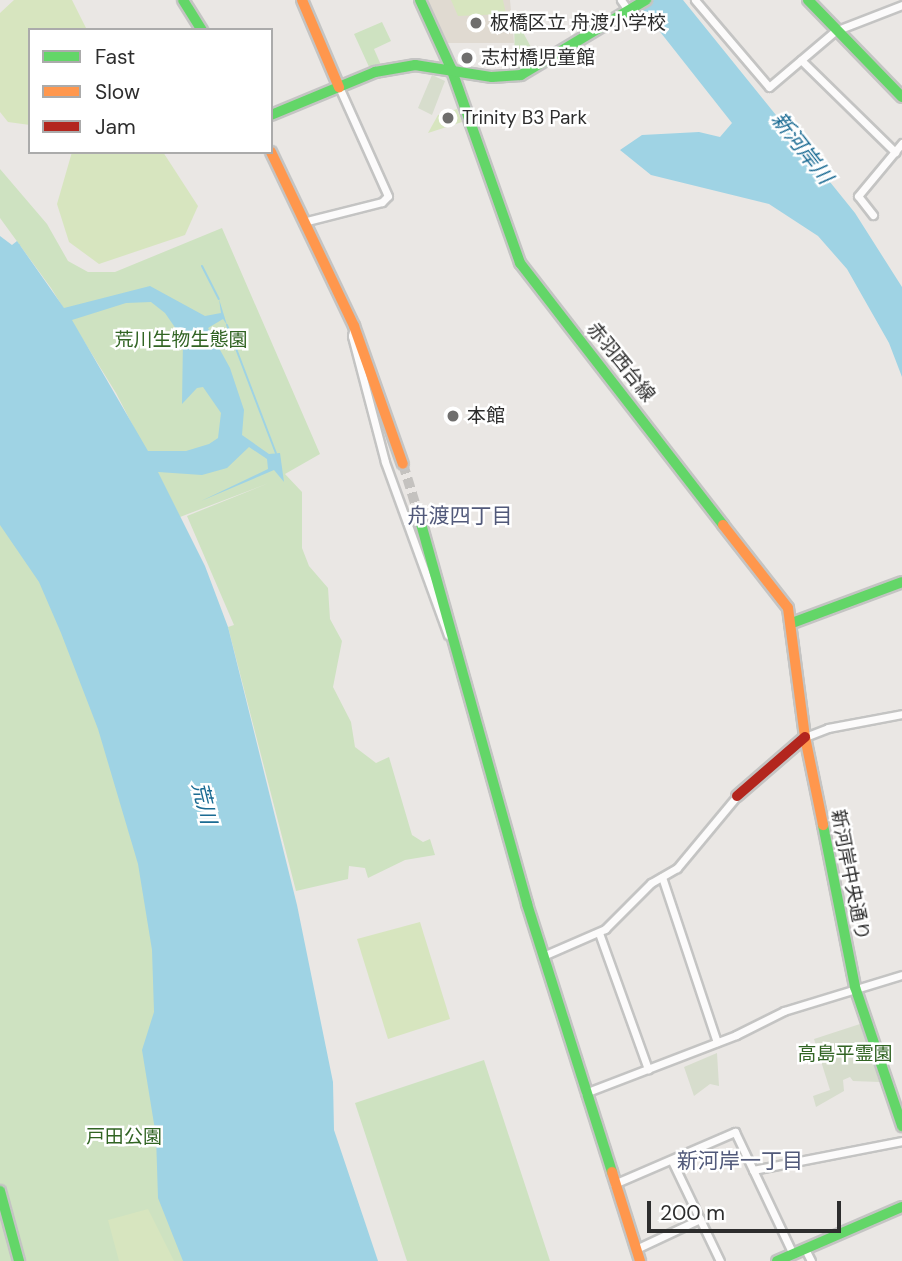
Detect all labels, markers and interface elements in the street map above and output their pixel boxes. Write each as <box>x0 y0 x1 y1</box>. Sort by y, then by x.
place label: 板橋区立 舟渡小学校 <box>490 12 666 34</box>
marker: 板橋区立 舟渡小学校 <box>468 15 484 31</box>
legend <box>28 28 273 154</box>
text: Fast <box>95 43 135 71</box>
place label: 志村橋児童館 <box>481 47 595 69</box>
marker: 志村橋児童館 <box>459 50 475 66</box>
text: Slow <box>95 78 140 106</box>
place label: Trinity B3 Park <box>462 107 587 129</box>
water label: 新河岸川 <box>766 107 838 189</box>
marker: Trinity B3 Park <box>440 110 456 126</box>
text: Jam <box>95 113 136 141</box>
street label: 赤羽西台線 <box>582 318 660 406</box>
park label: 荒川生物生態園 <box>115 329 247 351</box>
place label: 本館 <box>467 405 505 427</box>
marker: 本館 <box>445 408 461 424</box>
district label: 舟渡四丁目 <box>408 503 512 529</box>
water label: 荒川 <box>187 780 221 826</box>
street label: 新河岸中央通り <box>826 808 874 942</box>
park label: 高島平霊園 <box>798 1043 892 1065</box>
park label: 戸田公園 <box>86 1126 162 1148</box>
district label: 新河岸一丁目 <box>677 1148 803 1174</box>
scale bar <box>650 1188 844 1232</box>
text: 200 m <box>660 1199 725 1227</box>

